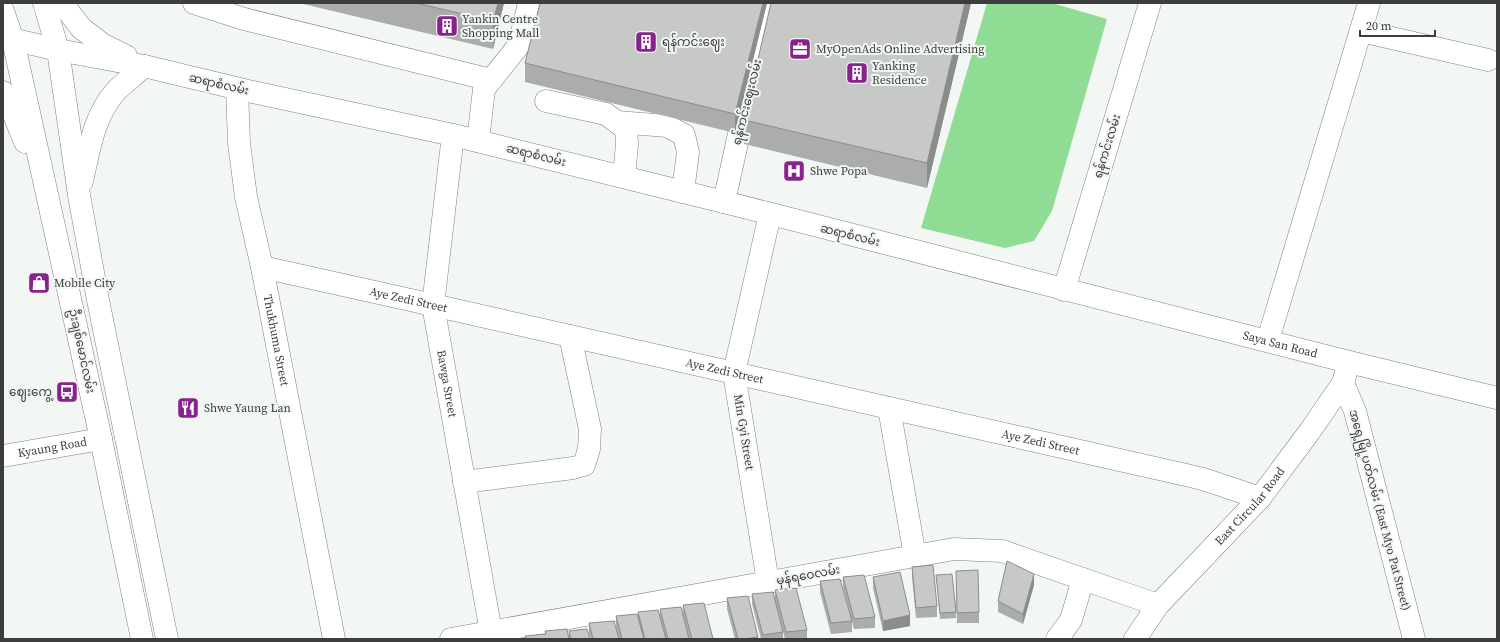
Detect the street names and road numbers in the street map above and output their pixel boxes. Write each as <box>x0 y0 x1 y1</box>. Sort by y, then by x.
street label: ရန်ကင်းဈေးလမ်း <box>728 57 767 147</box>
street label: ဆရာစံလမ်း <box>187 68 251 101</box>
street label: ရန်ကင်းလမ်း <box>1089 112 1126 181</box>
street label: ဆရာစံလမ်း <box>504 139 568 172</box>
street label: ဆရာစံလမ်း <box>818 219 882 252</box>
street label: Aye Zedi Street <box>368 283 449 316</box>
street label: Thukhuma Street <box>260 293 293 388</box>
street label: ဦးချစ်မောင်လမ်း <box>63 307 100 395</box>
street label: Saya San Road <box>1241 327 1320 362</box>
street label: Bawga Street <box>433 349 461 419</box>
street label: Aye Zedi Street <box>684 354 765 387</box>
street label: Min Gyi Street <box>730 393 758 471</box>
street label: အရှေ့မြို့ပတ်လမ်း (East Myo Pat Street) <box>1343 407 1416 613</box>
street label: Aye Zedi Street <box>1000 426 1081 459</box>
street label: Kyaung Road <box>16 434 88 461</box>
street label: East Circular Road <box>1211 464 1288 549</box>
street label: မှန်ရဝေလမ်း <box>775 561 842 590</box>

